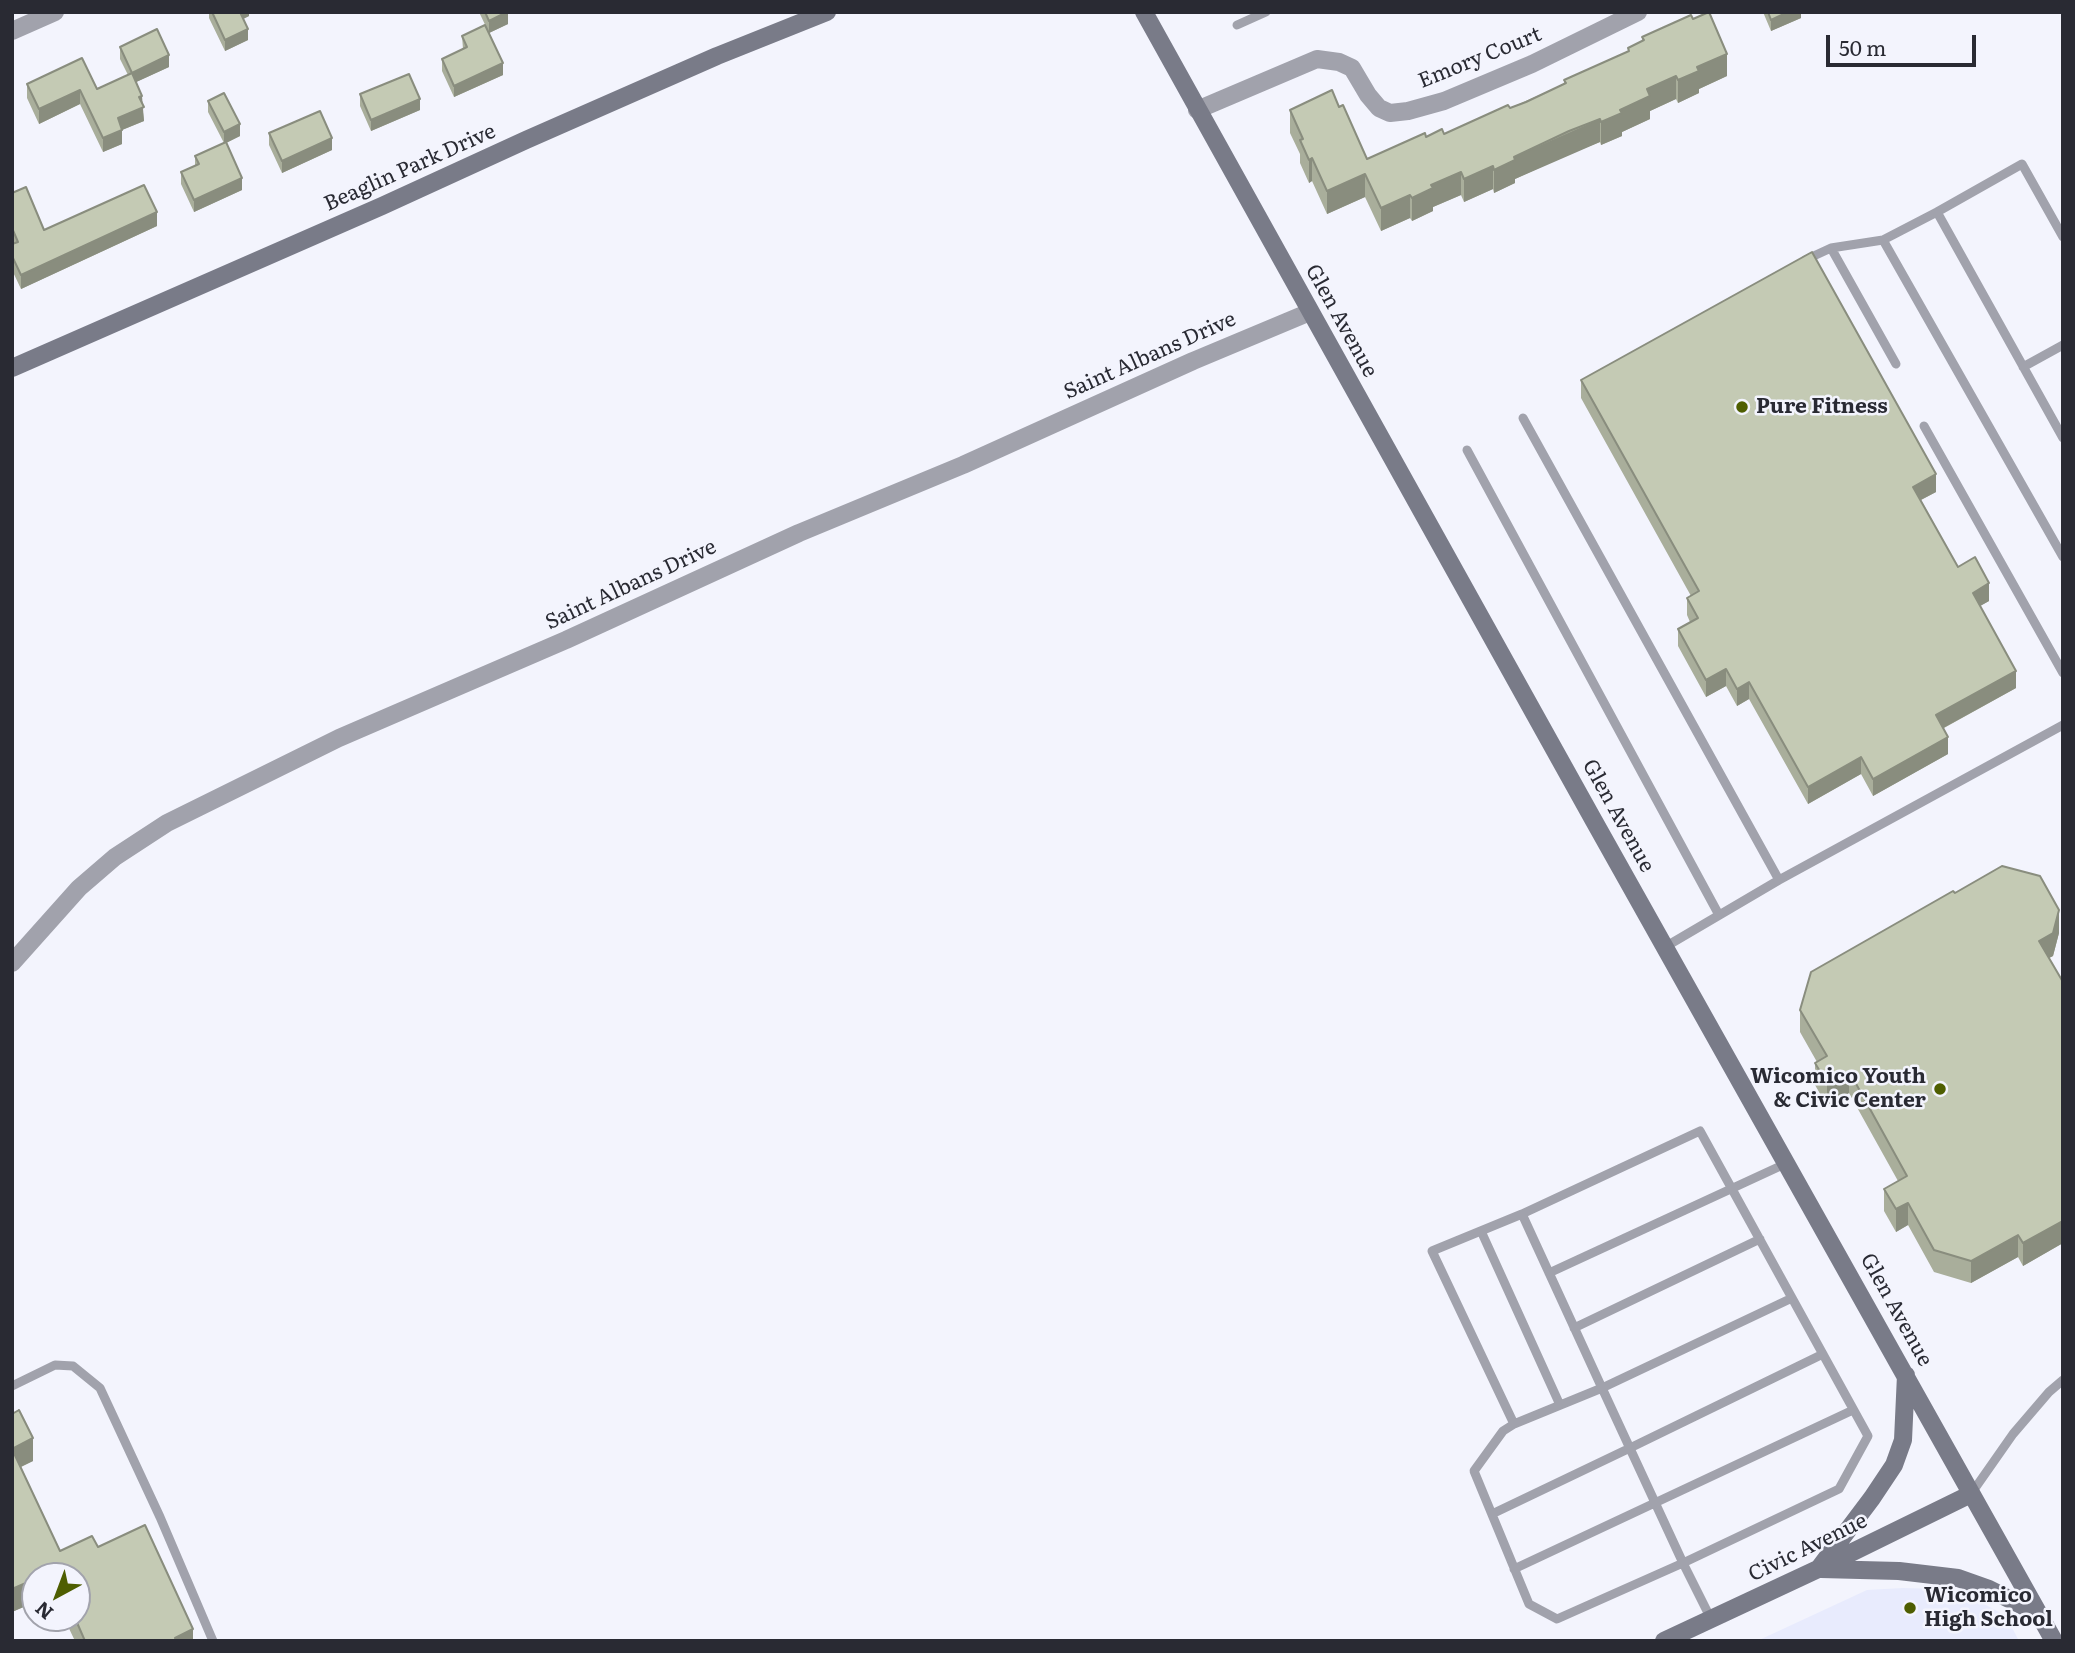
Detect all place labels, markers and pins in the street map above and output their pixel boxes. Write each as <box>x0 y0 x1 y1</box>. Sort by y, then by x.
place label: Pure Fitness <box>1756 394 1888 420</box>
marker: Pure Fitness <box>1734 399 1750 415</box>
place label: Wicomico Youth & Civic Center <box>1750 1064 1926 1114</box>
marker: Wicomico Youth & Civic Center <box>1932 1081 1948 1097</box>
place label: Wicomico High School <box>1924 1583 2053 1633</box>
marker: Wicomico High School <box>1902 1600 1918 1616</box>

